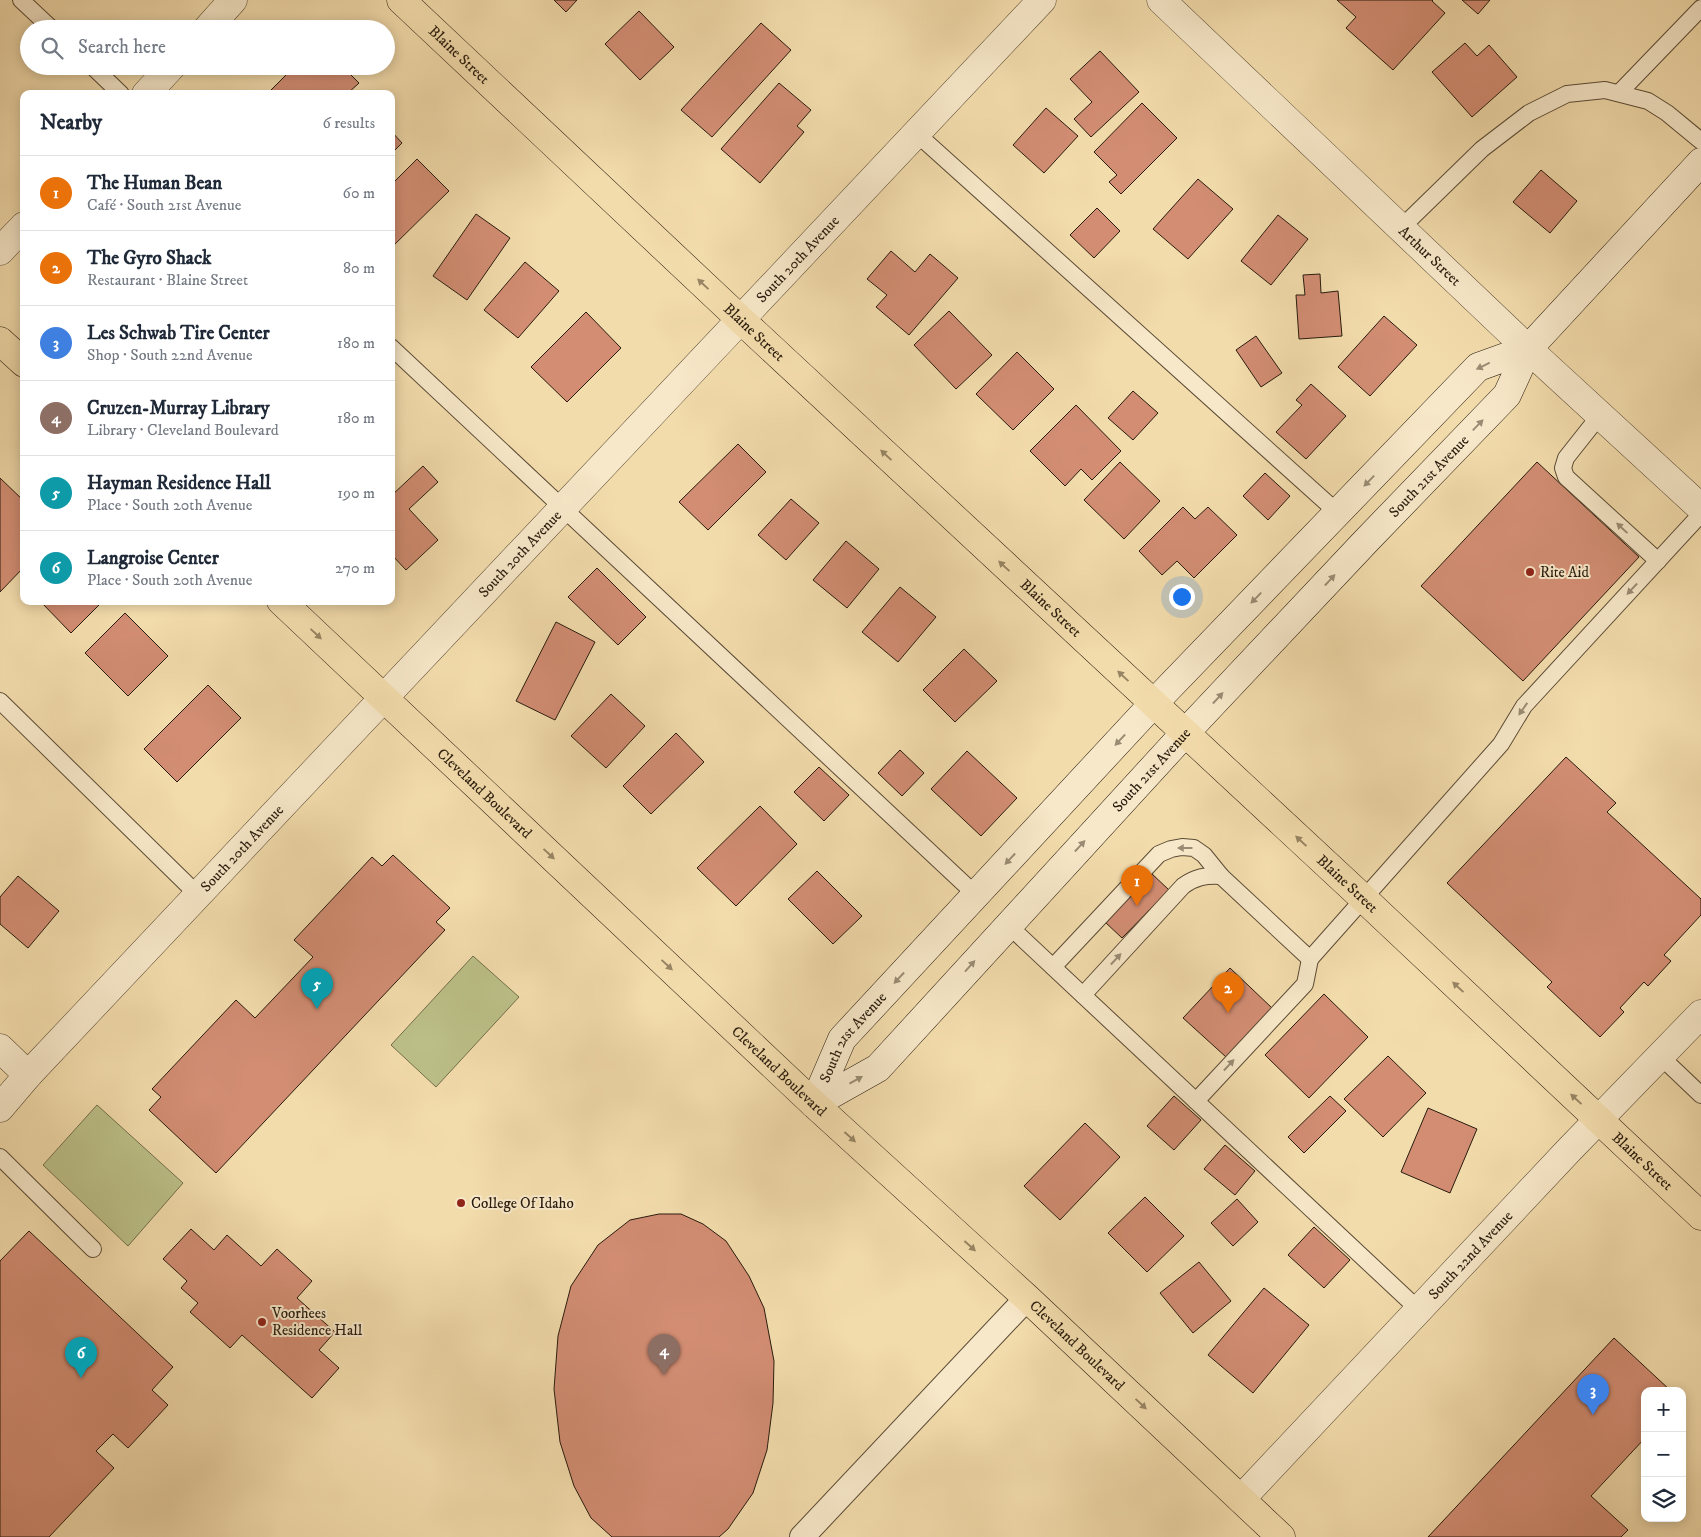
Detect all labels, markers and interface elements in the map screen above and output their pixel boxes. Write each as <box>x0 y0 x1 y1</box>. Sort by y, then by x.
search box <box>20 20 395 75</box>
street label: Blaine Street <box>424 22 494 89</box>
icon: search <box>38 34 66 62</box>
text: Search here <box>78 36 166 59</box>
text: Nearby <box>40 110 102 136</box>
text: 6 results <box>322 113 375 133</box>
text: The Human Bean <box>87 172 222 195</box>
text: 1 <box>53 183 59 203</box>
text: 60 m <box>343 183 375 203</box>
text: Café · South 21st Avenue <box>87 195 241 215</box>
street label: South 20th Avenue <box>752 212 844 307</box>
street label: Arthur Street <box>1394 222 1465 290</box>
text: The Gyro Shack <box>87 247 212 270</box>
text: 2 <box>52 258 60 278</box>
text: 80 m <box>343 258 375 278</box>
text: Restaurant · Blaine Street <box>87 270 248 290</box>
one-way arrow <box>697 278 709 290</box>
street label: Blaine Street <box>719 299 789 366</box>
text: Les Schwab Tire Center <box>87 322 270 345</box>
text: 3 <box>53 333 59 353</box>
text: 180 m <box>337 333 375 353</box>
text: Shop · South 22nd Avenue <box>87 345 253 365</box>
one-way arrow <box>1476 363 1490 371</box>
text: Cruzen-Murray Library <box>87 397 270 420</box>
text: 4 <box>51 408 61 428</box>
text: 180 m <box>337 408 375 428</box>
one-way arrow <box>1472 419 1484 431</box>
text: Library · Cleveland Boulevard <box>87 420 279 440</box>
street label: South 21st Avenue <box>1385 431 1473 522</box>
one-way arrow <box>880 449 892 461</box>
text: Hayman Residence Hall <box>87 472 271 495</box>
one-way arrow <box>1363 474 1375 486</box>
text: 5 <box>52 483 60 503</box>
text: 190 m <box>337 483 375 503</box>
text: Place · South 20th Avenue <box>87 495 252 515</box>
street label: South 20th Avenue <box>474 506 566 602</box>
one-way arrow <box>1616 522 1628 534</box>
text: Langroise Center <box>87 547 219 570</box>
text: 6 <box>52 558 60 578</box>
text: 270 m <box>335 558 375 578</box>
one-way arrow <box>998 560 1011 571</box>
place label: Rite Aid <box>1540 563 1589 582</box>
marker: Rite Aid <box>1524 566 1536 578</box>
text: Place · South 20th Avenue <box>87 570 252 590</box>
one-way arrow <box>1324 574 1336 586</box>
street label: Blaine Street <box>1016 575 1085 642</box>
one-way arrow <box>1626 582 1638 594</box>
your location <box>1169 584 1195 610</box>
one-way arrow <box>1250 592 1262 604</box>
one-way arrow <box>310 628 322 640</box>
one-way arrow <box>1118 670 1130 682</box>
one-way arrow <box>1212 692 1224 704</box>
one-way arrow <box>1518 702 1528 716</box>
street label: South 21st Avenue <box>1108 724 1195 816</box>
one-way arrow <box>1114 733 1126 745</box>
street label: Cleveland Boulevard <box>433 744 536 843</box>
street label: South 20th Avenue <box>197 801 288 896</box>
one-way arrow <box>1295 835 1307 847</box>
one-way arrow <box>1074 841 1086 853</box>
one-way arrow <box>1176 844 1192 852</box>
one-way arrow <box>543 848 555 860</box>
street label: Blaine Street <box>1313 851 1382 917</box>
one-way arrow <box>1004 853 1016 865</box>
pin: 1 <box>1121 865 1153 906</box>
one-way arrow <box>1110 953 1122 965</box>
one-way arrow <box>661 959 673 971</box>
one-way arrow <box>965 960 976 972</box>
pin: 5 <box>301 968 333 1009</box>
one-way arrow <box>893 972 905 984</box>
pin: 2 <box>1212 972 1244 1013</box>
one-way arrow <box>1452 981 1464 993</box>
street label: South 21st Avenue <box>815 988 891 1086</box>
street label: Cleveland Boulevard <box>727 1022 831 1121</box>
one-way arrow <box>1223 1060 1235 1072</box>
one-way arrow <box>849 1076 864 1084</box>
one-way arrow <box>1571 1093 1583 1105</box>
street label: Blaine Street <box>1608 1128 1677 1195</box>
one-way arrow <box>843 1131 855 1143</box>
place label: College Of Idaho <box>471 1194 574 1213</box>
marker: College Of Idaho <box>455 1197 467 1209</box>
street label: South 22nd Avenue <box>1425 1207 1517 1304</box>
one-way arrow <box>964 1240 976 1252</box>
street label: Cleveland Boulevard <box>1025 1296 1129 1395</box>
place label: Voorhees Residence Hall <box>271 1304 363 1340</box>
marker: Voorhees Residence Hall <box>256 1316 268 1328</box>
pin: 4 <box>648 1334 680 1375</box>
pin: 6 <box>65 1337 97 1378</box>
pin: 3 <box>1577 1374 1609 1415</box>
map controls <box>1641 1387 1686 1522</box>
button: + <box>1641 1387 1686 1432</box>
one-way arrow <box>1134 1398 1146 1410</box>
button: − <box>1641 1432 1686 1477</box>
button: layers <box>1641 1477 1686 1522</box>

